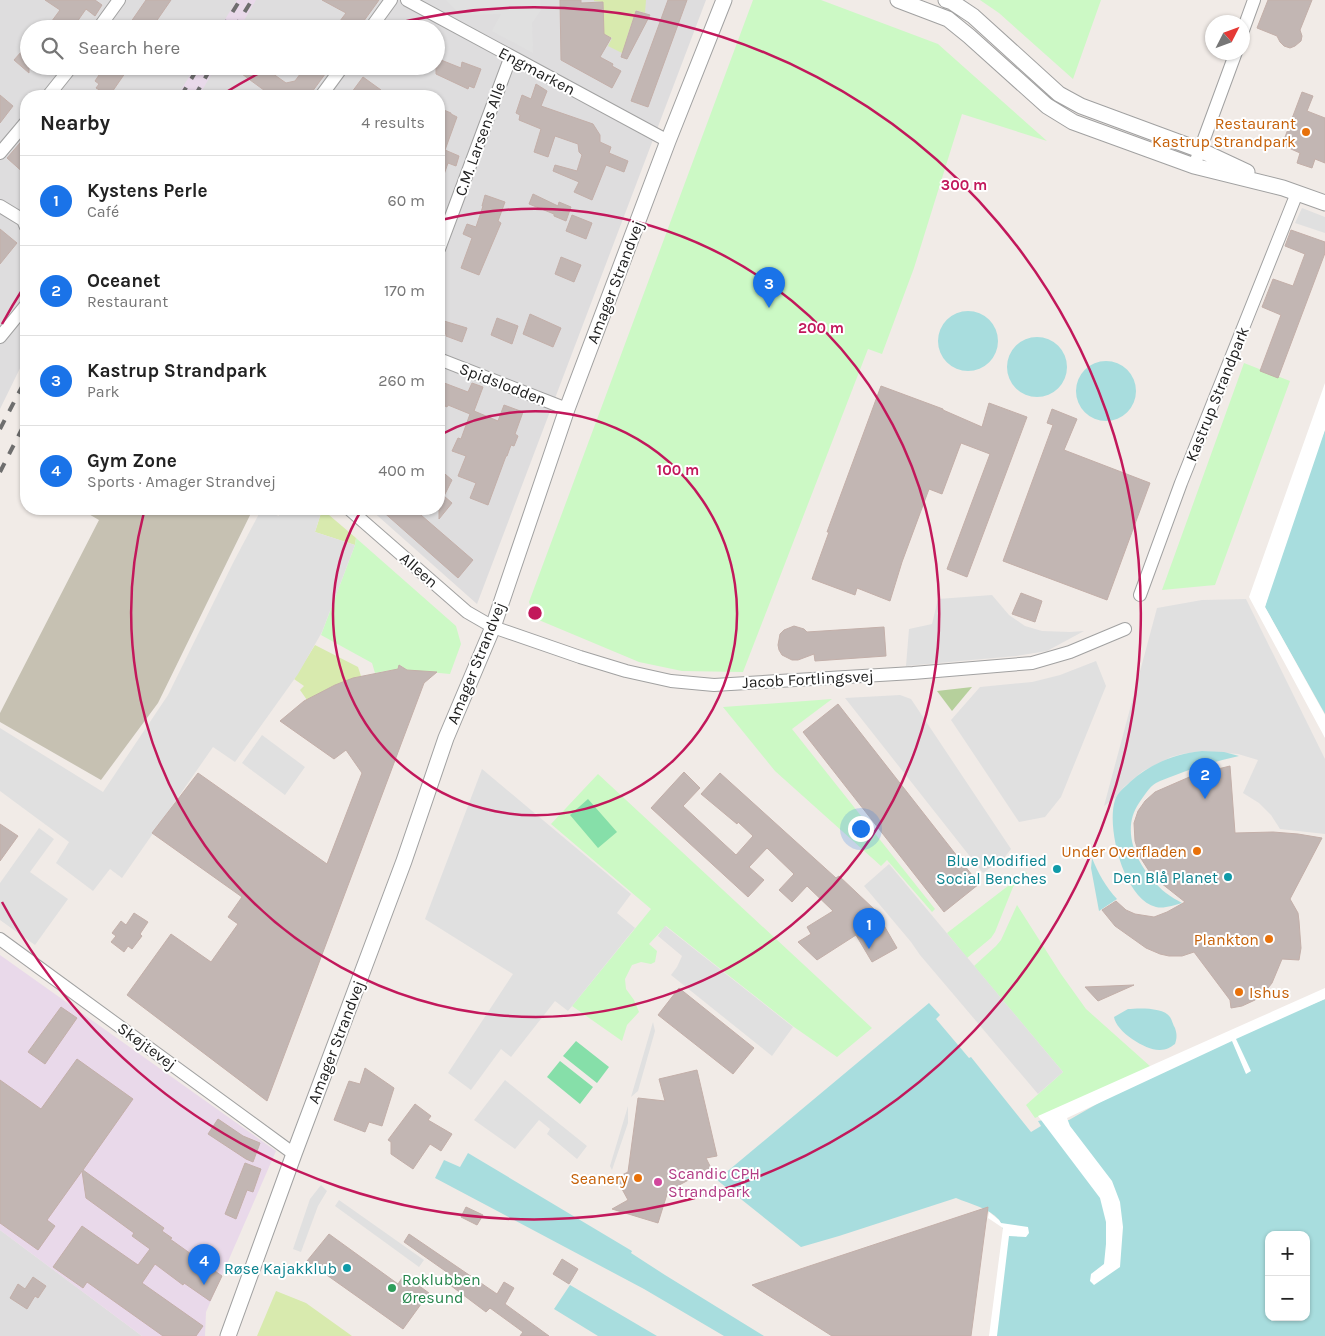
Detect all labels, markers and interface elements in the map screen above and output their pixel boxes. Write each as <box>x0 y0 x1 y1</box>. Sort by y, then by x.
north arrow <box>1205 15 1250 60</box>
search box <box>20 20 445 75</box>
icon: search <box>38 34 66 62</box>
text: Search here <box>78 37 180 59</box>
street label: Engmarken <box>495 43 579 99</box>
street label: C.M. Larsens Alle <box>451 79 509 199</box>
text: Nearby <box>40 111 110 135</box>
text: 4 results <box>361 113 425 132</box>
place label: Restaurant Kastrup Strandpark <box>1152 114 1296 151</box>
marker: Restaurant Kastrup Strandpark <box>1300 126 1312 138</box>
text: 300 m <box>941 176 987 194</box>
text: Kystens Perle <box>87 180 208 202</box>
text: 1 <box>53 191 59 210</box>
text: 60 m <box>388 191 425 210</box>
text: Café <box>87 202 119 221</box>
street label: Amager Strandvej <box>583 218 647 346</box>
pin: 3 <box>753 267 785 308</box>
text: Oceanet <box>87 270 161 292</box>
text: 2 <box>51 281 61 300</box>
text: 170 m <box>384 281 425 300</box>
text: Restaurant <box>87 292 168 311</box>
text: 200 m <box>798 319 844 337</box>
street label: Kastrup Strandpark <box>1181 324 1253 464</box>
street label: Spidslodden <box>457 359 549 409</box>
text: Kastrup Strandpark <box>87 360 267 382</box>
text: 3 <box>51 371 61 390</box>
text: 260 m <box>378 371 425 390</box>
text: Park <box>87 382 119 401</box>
text: Gym Zone <box>87 450 177 472</box>
text: 4 <box>51 461 61 480</box>
text: 400 m <box>378 461 425 480</box>
text: 100 m <box>657 461 699 479</box>
text: Sports · Amager Strandvej <box>87 472 276 491</box>
street label: Alleen <box>396 548 442 592</box>
street label: Amager Strandvej <box>443 599 509 727</box>
centre of rings <box>526 604 544 622</box>
street label: Jacob Fortlingsvej <box>742 666 874 692</box>
pin: 2 <box>1189 758 1221 799</box>
your location <box>848 816 874 842</box>
place label: Under Overfladen <box>1061 842 1187 861</box>
marker: Under Overfladen <box>1191 845 1203 857</box>
place label: Blue Modified Social Benches <box>936 851 1047 888</box>
marker: Blue Modified Social Benches <box>1051 863 1063 875</box>
place label: Den Blå Planet <box>1113 868 1218 887</box>
marker: Den Blå Planet <box>1222 871 1234 883</box>
pin: 1 <box>853 908 885 949</box>
place label: Plankton <box>1194 930 1259 949</box>
marker: Plankton <box>1263 933 1275 945</box>
street label: Amager Strandvej <box>304 978 368 1106</box>
place label: Ishus <box>1249 983 1290 1002</box>
marker: Ishus <box>1233 986 1245 998</box>
street label: Skøjtevej <box>114 1018 180 1074</box>
place label: Scandic CPH Strandpark <box>668 1164 760 1201</box>
place label: Seanery <box>570 1169 629 1188</box>
marker: Seanery <box>632 1172 644 1184</box>
marker: Scandic CPH Strandpark <box>652 1176 664 1188</box>
map controls <box>1265 1231 1310 1321</box>
button: + <box>1265 1231 1310 1276</box>
pin: 4 <box>188 1244 220 1285</box>
place label: Røse Kajakklub <box>224 1259 337 1278</box>
marker: Røse Kajakklub <box>341 1262 353 1274</box>
place label: Roklubben Øresund <box>402 1270 481 1307</box>
button: − <box>1265 1276 1310 1321</box>
marker: Roklubben Øresund <box>386 1282 398 1294</box>

